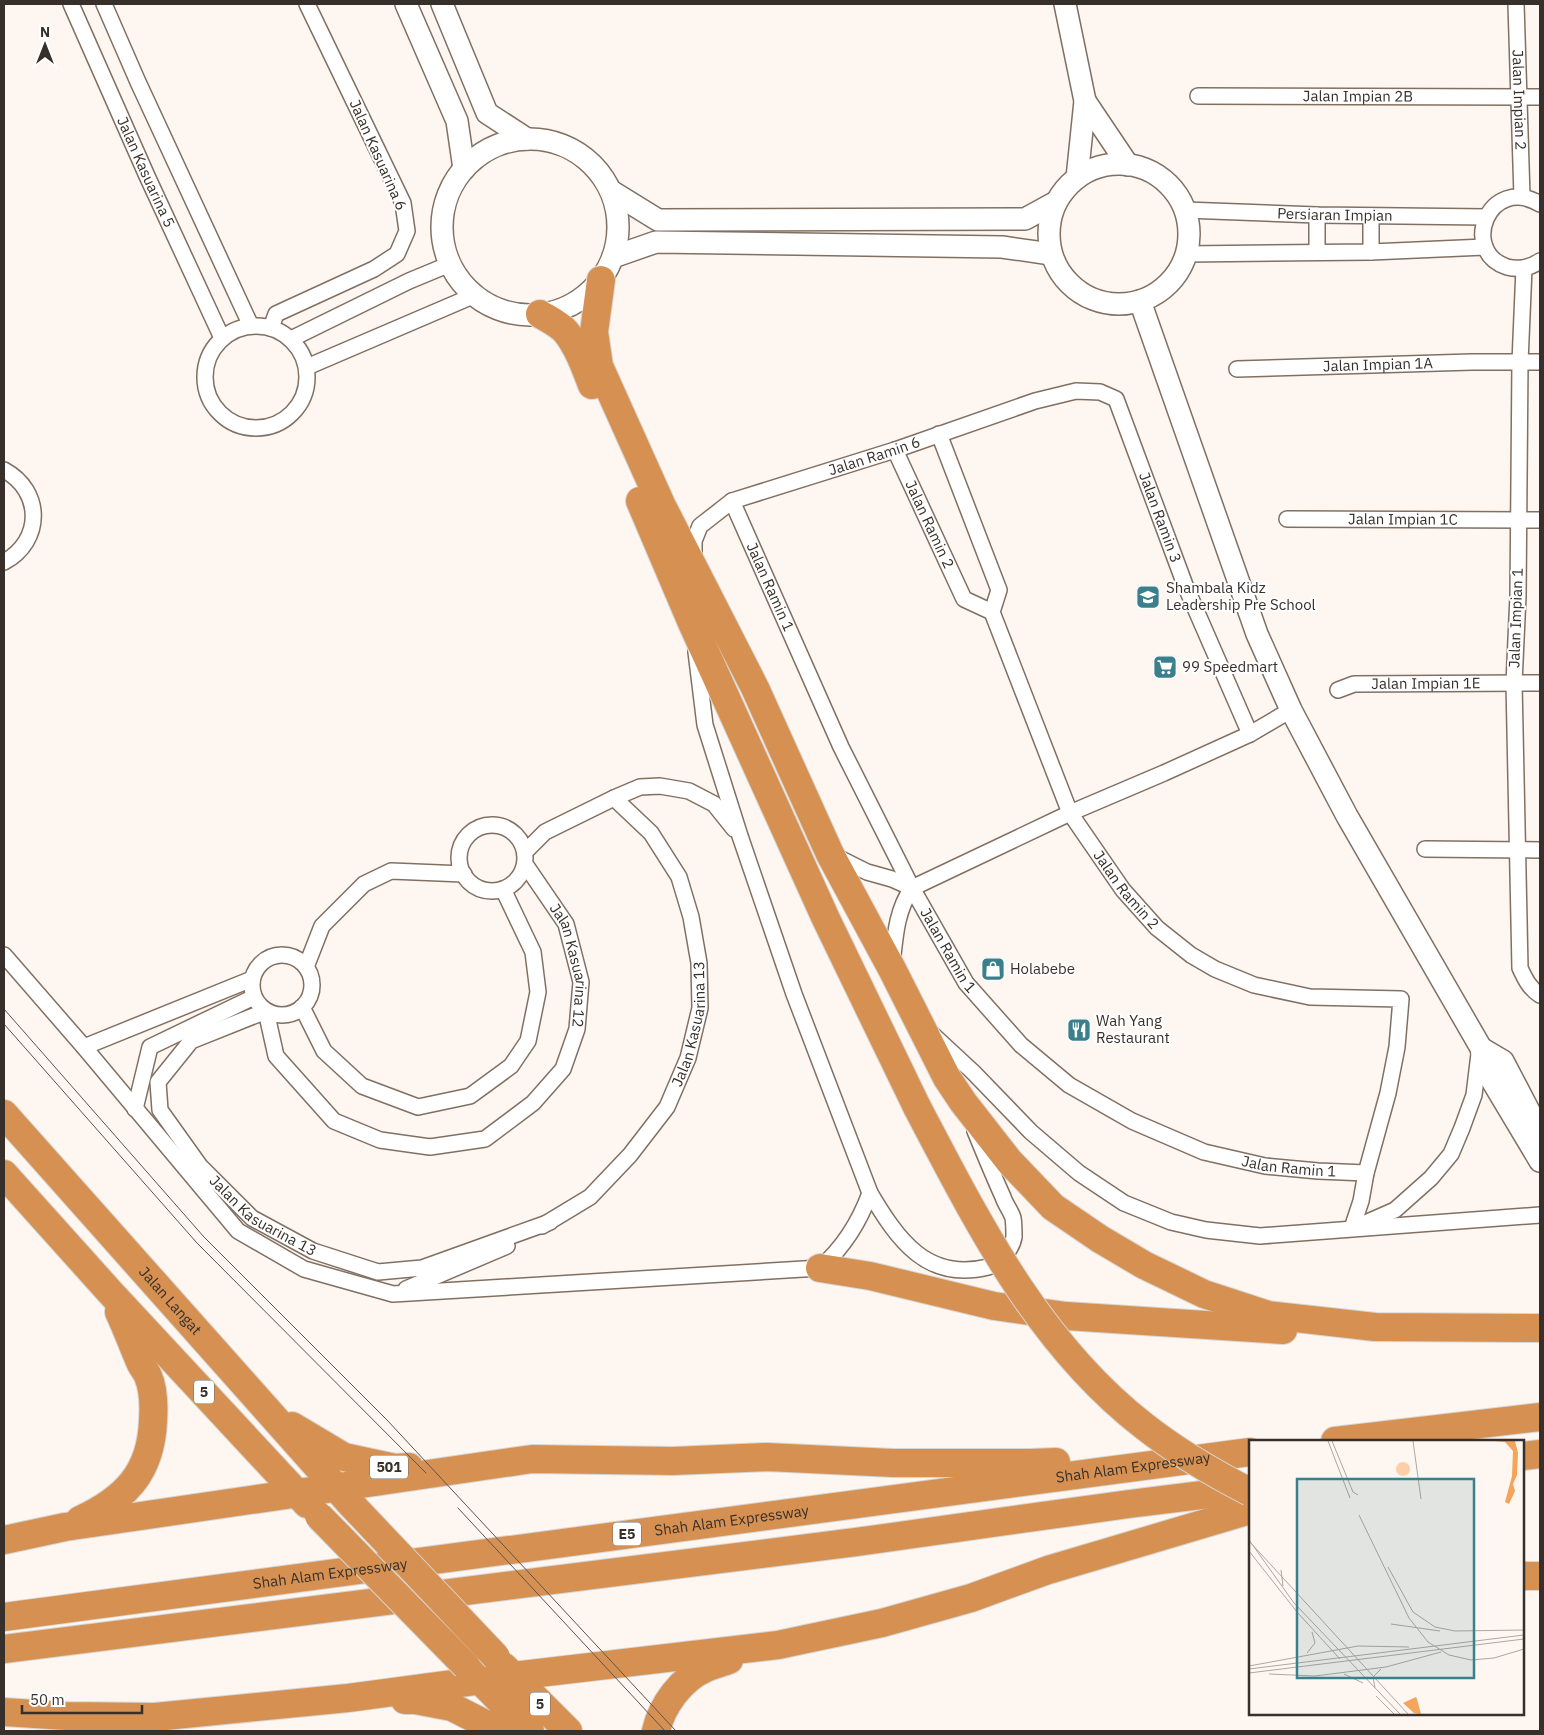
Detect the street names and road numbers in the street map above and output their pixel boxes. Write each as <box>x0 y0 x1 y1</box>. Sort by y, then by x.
street label: Jalan Impian 2 <box>1508 49 1531 150</box>
street label: Jalan Impian 2B <box>1303 86 1413 106</box>
street label: Jalan Kasuarina 6 <box>346 96 411 213</box>
street label: Jalan Kasuarina 5 <box>113 114 179 230</box>
street label: Persiaran Impian <box>1277 204 1393 225</box>
street label: Jalan Impian 1A <box>1323 353 1434 375</box>
street label: Jalan Ramin 6 <box>826 432 923 479</box>
street label: Jalan Ramin 3 <box>1135 469 1186 565</box>
street label: Jalan Ramin 2 <box>901 477 959 571</box>
street label: Jalan Impian 1C <box>1348 509 1458 529</box>
street label: Jalan Ramin 1 <box>743 539 799 634</box>
street label: Jalan Impian 1 <box>1504 567 1527 669</box>
street label: Jalan Impian 1E <box>1371 673 1481 693</box>
street label: Jalan Ramin 2 <box>1090 846 1163 933</box>
street label: Jalan Kasuarina 12 <box>546 899 591 1028</box>
street label: Jalan Ramin 1 <box>916 904 980 997</box>
street label: Jalan Kasuarina 13 <box>667 961 709 1089</box>
street label: Jalan Ramin 1 <box>1240 1151 1337 1181</box>
street label: Jalan Kasuarina 13 <box>206 1171 320 1260</box>
street label: Jalan Langat <box>135 1262 206 1339</box>
road number: 5 <box>194 1380 214 1404</box>
street label: Shah Alam Expressway <box>1055 1447 1212 1487</box>
road number: 501 <box>370 1455 408 1478</box>
street label: Shah Alam Expressway <box>653 1500 811 1540</box>
road number: E5 <box>613 1522 641 1546</box>
street label: Shah Alam Expressway <box>252 1554 409 1593</box>
road number: 5 <box>530 1692 550 1716</box>

